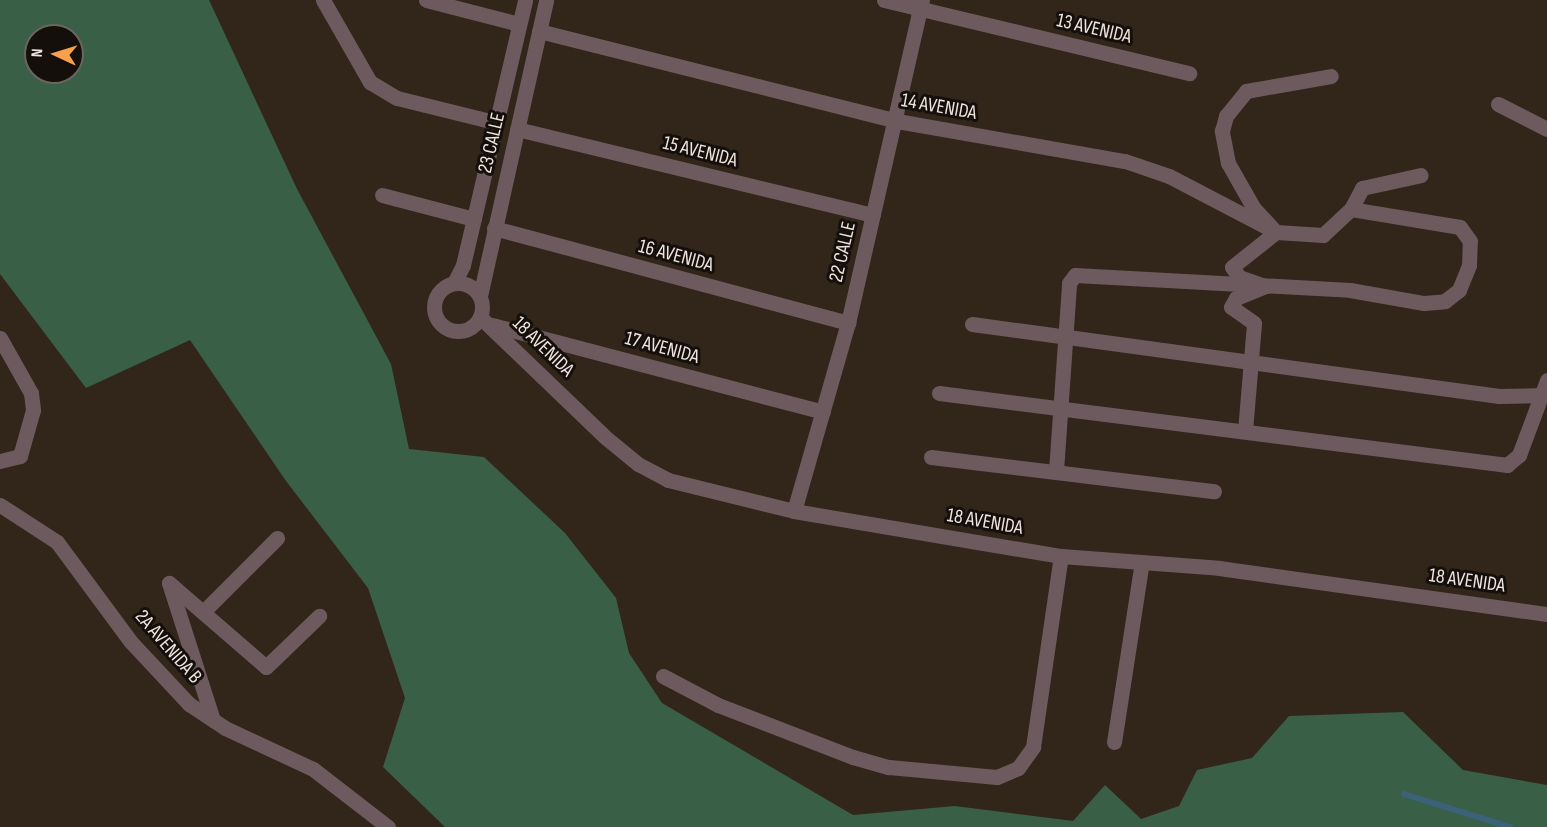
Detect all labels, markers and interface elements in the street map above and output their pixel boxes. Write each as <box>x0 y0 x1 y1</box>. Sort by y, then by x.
street label: 13 AVENIDA <box>1054 9 1134 49</box>
north arrow <box>24 24 84 84</box>
text: N <box>28 48 47 58</box>
street label: 14 AVENIDA <box>899 89 979 125</box>
street label: 23 CALLE <box>473 111 511 175</box>
street label: 15 AVENIDA <box>660 131 740 173</box>
street label: 22 CALLE <box>824 220 862 284</box>
street label: 16 AVENIDA <box>636 235 716 277</box>
street label: 18 AVENIDA <box>507 312 579 382</box>
street label: 17 AVENIDA <box>622 327 702 369</box>
street label: 18 AVENIDA <box>945 504 1025 540</box>
street label: 18 AVENIDA <box>1427 564 1507 598</box>
street label: 2A AVENIDA B <box>130 605 206 689</box>

